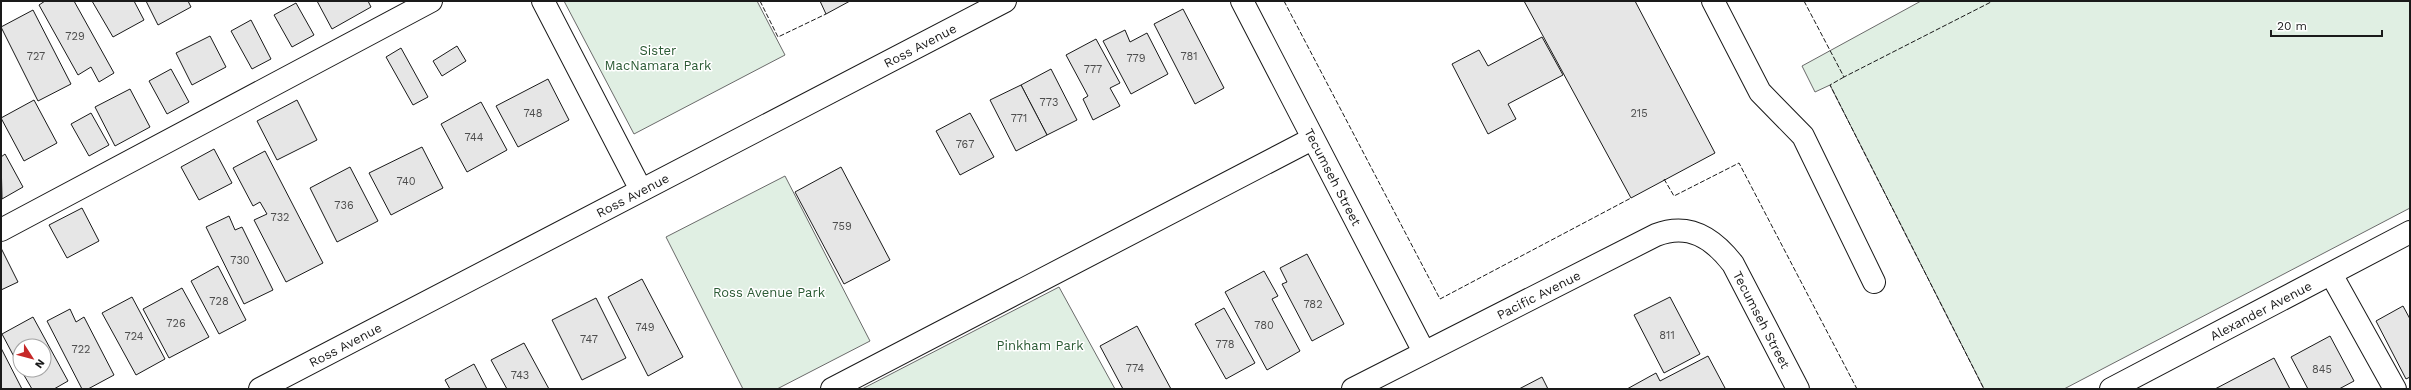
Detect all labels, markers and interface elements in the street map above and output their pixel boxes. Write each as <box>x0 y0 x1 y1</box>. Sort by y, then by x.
scale bar <box>2271 12 2382 38</box>
text: 20 m <box>2277 19 2307 33</box>
street label: Ross Avenue <box>881 21 959 71</box>
house number: 729 <box>65 30 85 43</box>
park label: Sister MacNamara Park <box>605 43 712 73</box>
house number: 727 <box>27 50 45 63</box>
house number: 781 <box>1180 50 1198 63</box>
house number: 779 <box>1126 52 1146 65</box>
house number: 777 <box>1084 63 1102 76</box>
house number: 773 <box>1040 96 1058 109</box>
house number: 748 <box>524 107 543 120</box>
house number: 215 <box>1630 107 1648 120</box>
house number: 771 <box>1011 112 1027 125</box>
street label: Tecumseh Street <box>1301 126 1364 229</box>
house number: 744 <box>465 131 484 144</box>
house number: 767 <box>956 138 974 151</box>
street label: Ross Avenue <box>594 170 672 221</box>
house number: 740 <box>397 175 416 188</box>
house number: 736 <box>334 199 354 212</box>
house number: 732 <box>271 211 290 224</box>
house number: 759 <box>832 220 852 233</box>
house number: 730 <box>230 254 250 267</box>
street label: Pacific Avenue <box>1494 268 1583 323</box>
street label: Tecumseh Street <box>1730 269 1793 372</box>
street label: Alexander Avenue <box>2207 278 2314 344</box>
park label: Ross Avenue Park <box>713 285 826 300</box>
house number: 728 <box>209 295 229 308</box>
house number: 782 <box>1303 298 1323 311</box>
house number: 726 <box>166 317 186 330</box>
house number: 780 <box>1254 319 1274 332</box>
street label: Ross Avenue <box>306 320 384 370</box>
house number: 749 <box>636 321 655 334</box>
house number: 811 <box>1659 329 1675 342</box>
house number: 724 <box>125 330 144 343</box>
house number: 747 <box>580 333 598 346</box>
north arrow <box>12 338 52 378</box>
park label: Pinkham Park <box>997 338 1084 353</box>
house number: 778 <box>1216 338 1235 351</box>
house number: 722 <box>72 343 91 356</box>
text: N <box>32 356 47 371</box>
house number: 774 <box>1126 362 1144 375</box>
house number: 845 <box>2312 363 2332 376</box>
house number: 743 <box>511 369 529 382</box>

